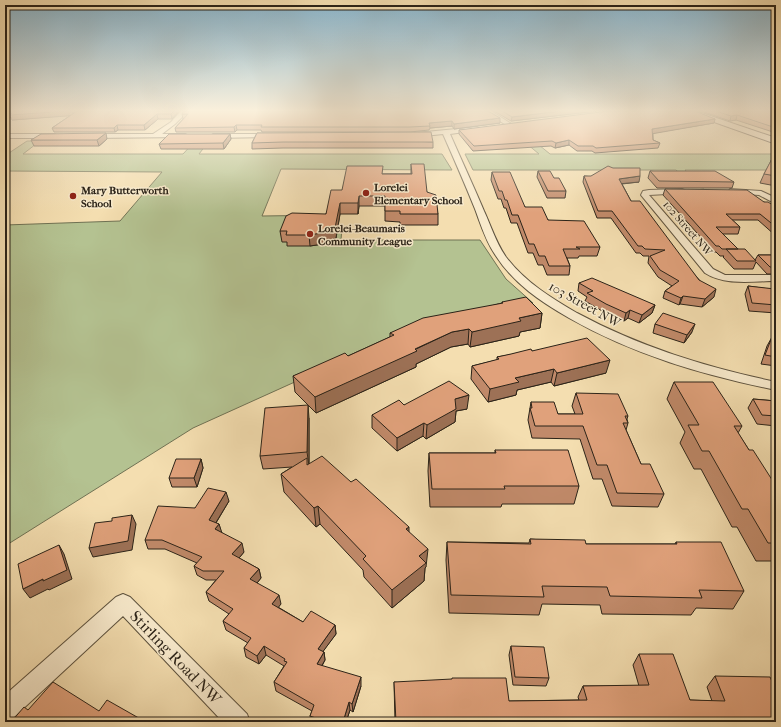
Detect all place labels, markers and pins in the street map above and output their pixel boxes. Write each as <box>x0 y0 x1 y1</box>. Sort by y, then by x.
place label: Lorelei Elementary School <box>374 181 464 207</box>
place label: Mary Butterworth School <box>80 184 170 210</box>
marker: Lorelei Elementary School <box>361 188 371 198</box>
marker: Mary Butterworth School <box>68 191 78 201</box>
place label: Lorelei-Beaumaris Community League <box>318 222 413 248</box>
marker: Lorelei-Beaumaris Community League <box>305 229 315 239</box>

